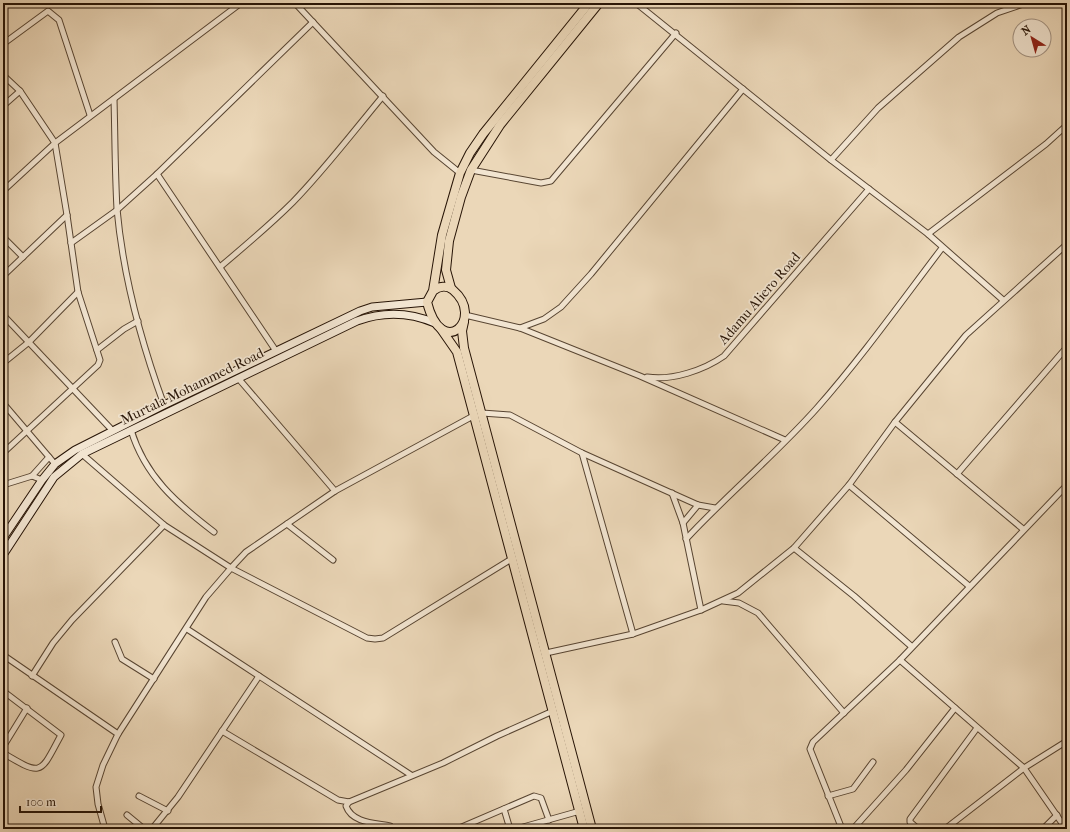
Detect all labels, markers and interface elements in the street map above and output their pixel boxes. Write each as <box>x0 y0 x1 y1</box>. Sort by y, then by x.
north arrow <box>1012 18 1052 58</box>
text: N <box>1019 22 1034 38</box>
street label: Adamu Aliero Road <box>714 248 804 349</box>
street label: Murtala Mohammed Road <box>118 344 267 429</box>
scale bar <box>20 788 101 814</box>
text: 100 m <box>26 795 56 809</box>

